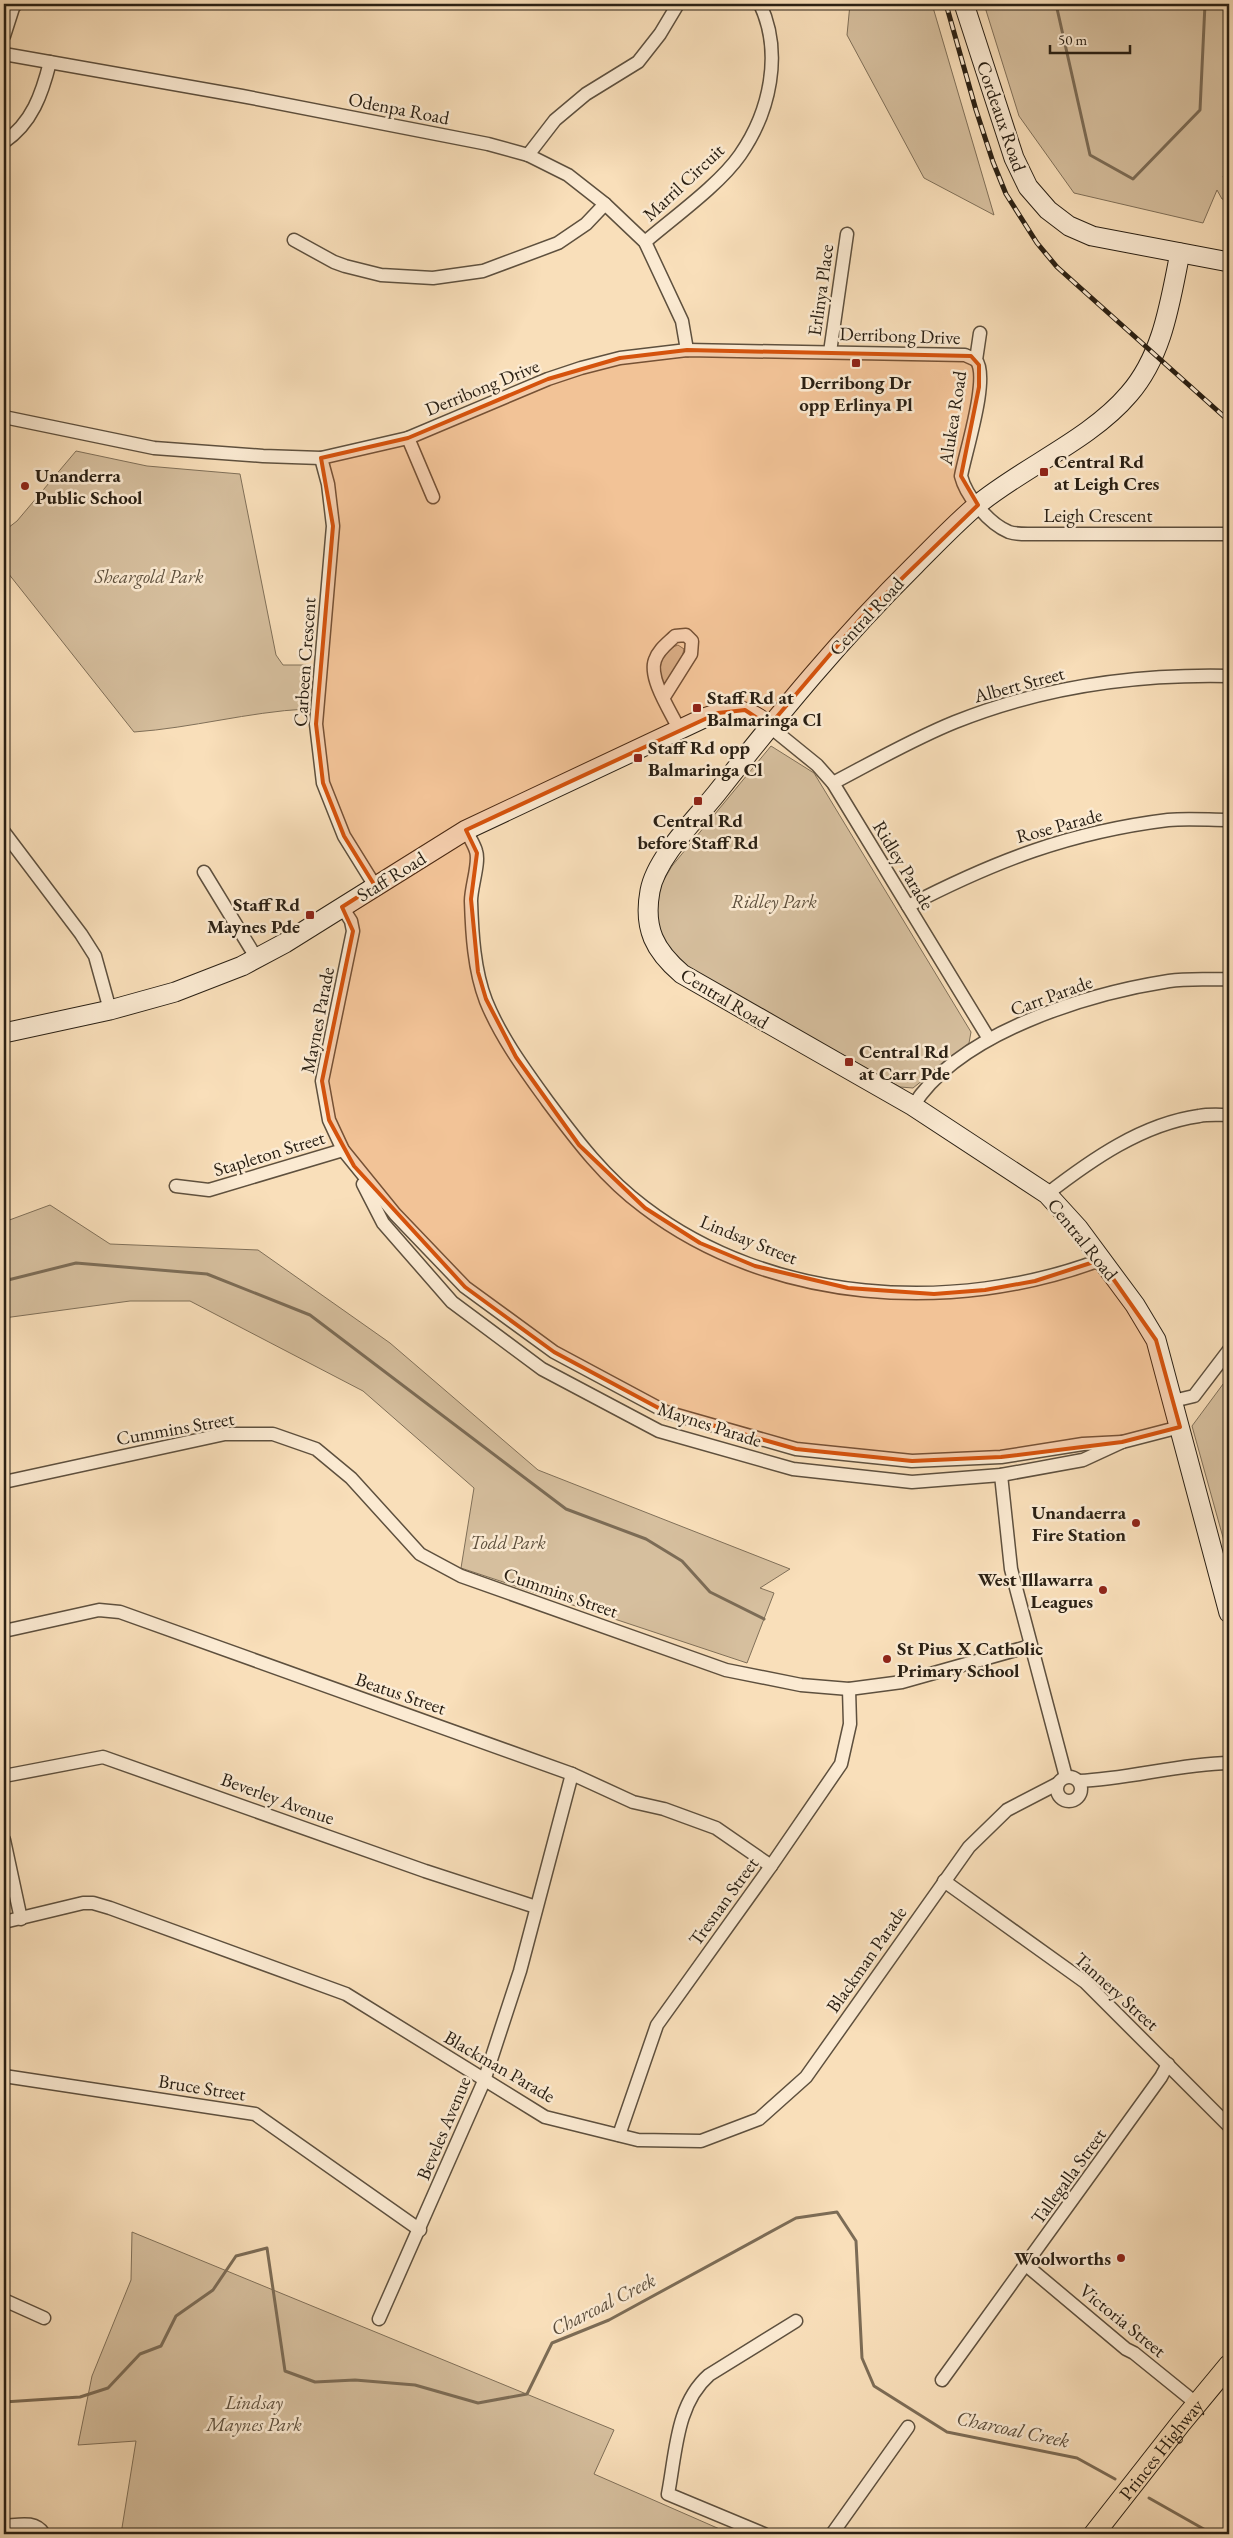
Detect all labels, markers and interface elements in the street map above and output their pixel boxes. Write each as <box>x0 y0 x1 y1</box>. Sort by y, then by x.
scale bar <box>1050 22 1130 54</box>
text: 50 m <box>1058 30 1087 49</box>
street label: Cordeaux Road <box>971 57 1032 175</box>
street label: Odenpa Road <box>346 86 452 131</box>
street label: Marril Circuit <box>637 138 730 227</box>
street label: Erlinya Place <box>802 243 839 338</box>
street label: Derribong Drive <box>839 321 961 350</box>
street label: Derribong Drive <box>421 353 543 422</box>
marker: Derribong Dr opp Erlinya Pl <box>850 357 862 369</box>
street label: Alukea Road <box>933 369 972 468</box>
place label: Derribong Dr opp Erlinya Pl <box>799 370 913 417</box>
place label: Central Rd at Leigh Cres <box>1054 449 1160 496</box>
place label: Unanderra Public School <box>35 463 143 510</box>
marker: Central Rd at Leigh Cres <box>1038 466 1050 478</box>
marker: Unanderra Public School <box>19 480 31 492</box>
street label: Leigh Crescent <box>1043 503 1153 528</box>
park label: Sheargold Park <box>93 564 204 589</box>
street label: Central Road <box>823 571 910 661</box>
street label: Carbeen Crescent <box>288 596 321 728</box>
street label: Albert Street <box>970 660 1067 709</box>
place label: Staff Rd at Balmaringa Cl <box>707 685 822 732</box>
marker: Staff Rd at Balmaringa Cl <box>691 702 703 714</box>
place label: Staff Rd opp Balmaringa Cl <box>648 735 763 782</box>
marker: Staff Rd opp Balmaringa Cl <box>632 752 644 764</box>
marker: Central Rd before Staff Rd <box>692 795 704 807</box>
street label: Rose Parade <box>1013 802 1105 849</box>
place label: Central Rd before Staff Rd <box>637 808 759 855</box>
street label: Ridley Parade <box>867 816 940 915</box>
street label: Staff Road <box>352 845 431 907</box>
park label: Ridley Park <box>731 889 817 914</box>
place label: Staff Rd Maynes Pde <box>207 892 300 939</box>
marker: Staff Rd Maynes Pde <box>304 909 316 921</box>
street label: Central Road <box>676 962 774 1035</box>
street label: Maynes Parade <box>295 965 340 1075</box>
street label: Carr Parade <box>1007 969 1096 1022</box>
place label: Central Rd at Carr Pde <box>859 1039 950 1086</box>
marker: Central Rd at Carr Pde <box>843 1056 855 1068</box>
street label: Stapleton Street <box>211 1125 328 1182</box>
street label: Central Road <box>1042 1193 1124 1286</box>
street label: Lindsay Street <box>696 1209 801 1270</box>
street label: Maynes Parade <box>655 1396 765 1453</box>
street label: Cummins Street <box>114 1406 236 1451</box>
place label: Unandaerra Fire Station <box>1031 1500 1127 1547</box>
marker: Unandaerra Fire Station <box>1130 1517 1142 1529</box>
park label: Todd Park <box>470 1530 546 1555</box>
street label: Cummins Street <box>500 1561 621 1624</box>
place label: West Illawarra Leagues <box>978 1567 1094 1614</box>
marker: West Illawarra Leagues <box>1097 1584 1109 1596</box>
place label: St Pius X Catholic Primary School <box>897 1636 1043 1683</box>
marker: St Pius X Catholic Primary School <box>881 1653 893 1665</box>
street label: Beatus Street <box>352 1666 449 1721</box>
street label: Beverley Avenue <box>218 1766 338 1831</box>
street label: Tresnan Street <box>683 1852 764 1951</box>
street label: Blackman Parade <box>821 1901 912 2017</box>
street label: Tannery Street <box>1069 1947 1164 2036</box>
street label: Blackman Parade <box>440 2025 560 2108</box>
street label: Bruce Street <box>157 2068 247 2107</box>
street label: Beveles Avenue <box>410 2073 477 2184</box>
street label: Tallegalla Street <box>1025 2123 1112 2229</box>
place label: Woolworths <box>1014 2246 1111 2271</box>
marker: Woolworths <box>1115 2252 1127 2264</box>
water label: Charcoal Creek <box>546 2266 660 2342</box>
street label: Victoria Street <box>1074 2278 1171 2363</box>
park label: Lindsay Maynes Park <box>205 2390 302 2437</box>
street label: Princes Highway <box>1113 2393 1209 2505</box>
water label: Charcoal Creek <box>954 2404 1072 2454</box>

